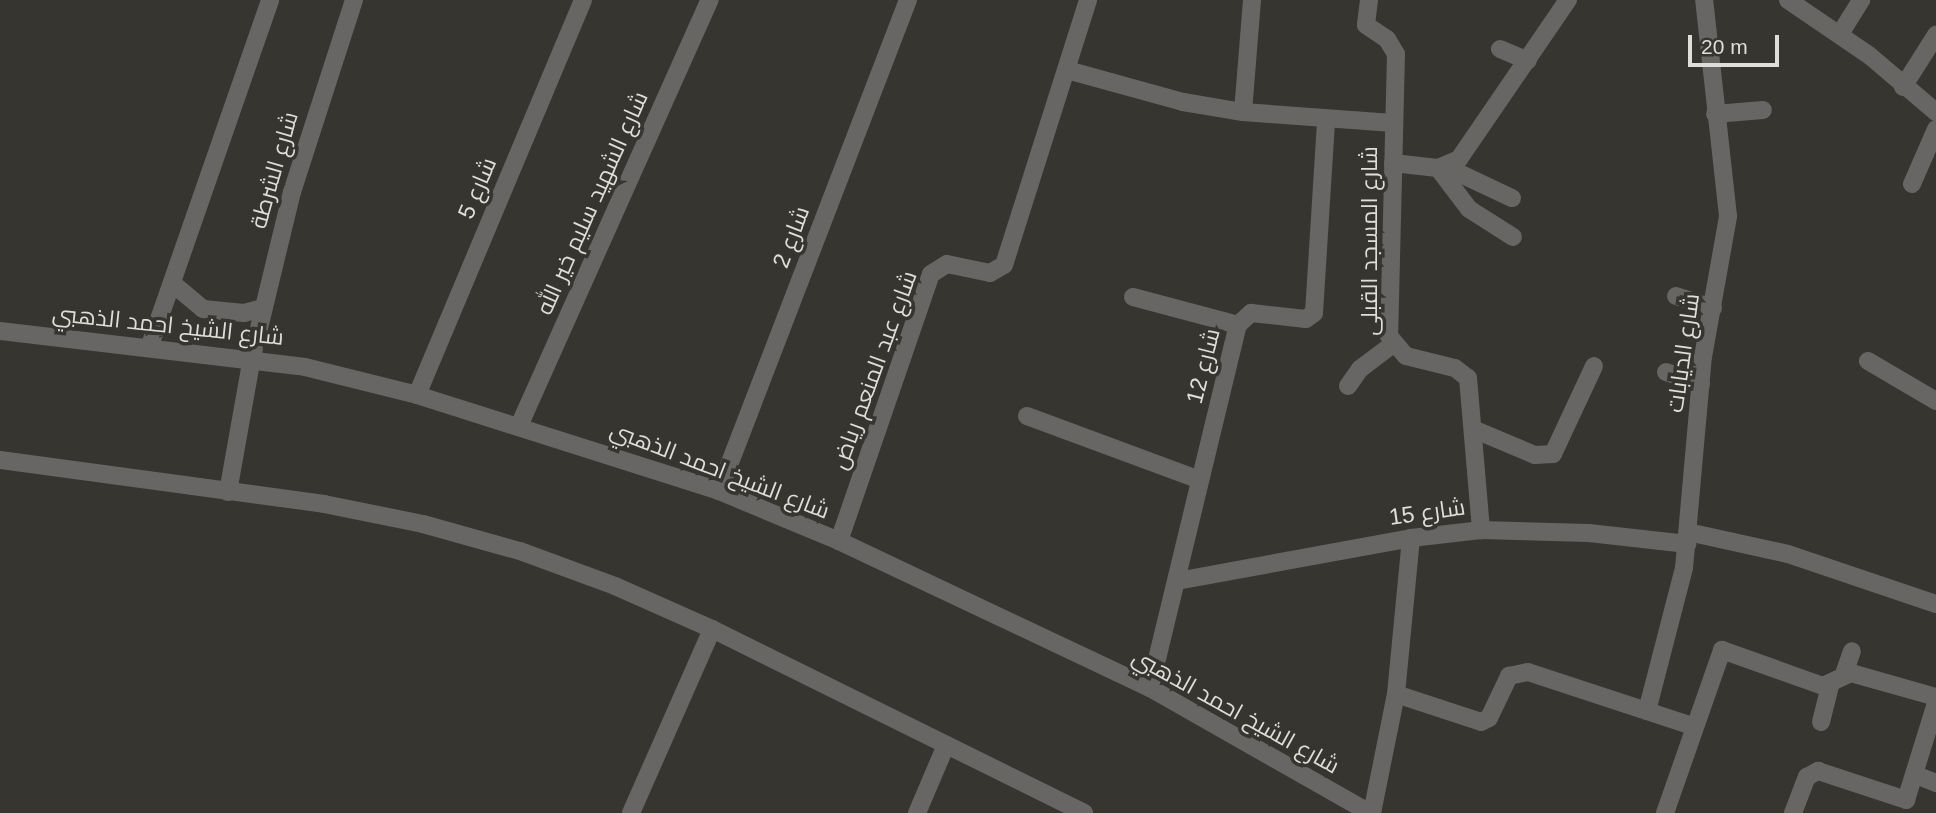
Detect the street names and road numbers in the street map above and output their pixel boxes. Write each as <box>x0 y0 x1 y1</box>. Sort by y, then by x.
street label: شارع الشهيد سليم خير الله <box>530 87 654 319</box>
street label: شارع الشرطة <box>244 108 304 232</box>
street label: شارع المسجد القبلى <box>1355 146 1383 336</box>
street label: شارع 5 <box>452 153 502 223</box>
street label: شارع 2 <box>767 202 815 272</box>
street label: شارع عبد المنعم رياض <box>825 267 923 473</box>
street label: شارع الديابات <box>1661 292 1705 414</box>
street label: شارع الشيخ احمد الذهبي <box>51 299 285 351</box>
street label: شارع 12 <box>1180 326 1226 406</box>
street label: شارع الشيخ احمد الذهبي <box>606 415 834 525</box>
street label: شارع 15 <box>1387 493 1467 531</box>
street label: شارع الشيخ احمد الذهبي <box>1128 643 1344 779</box>

